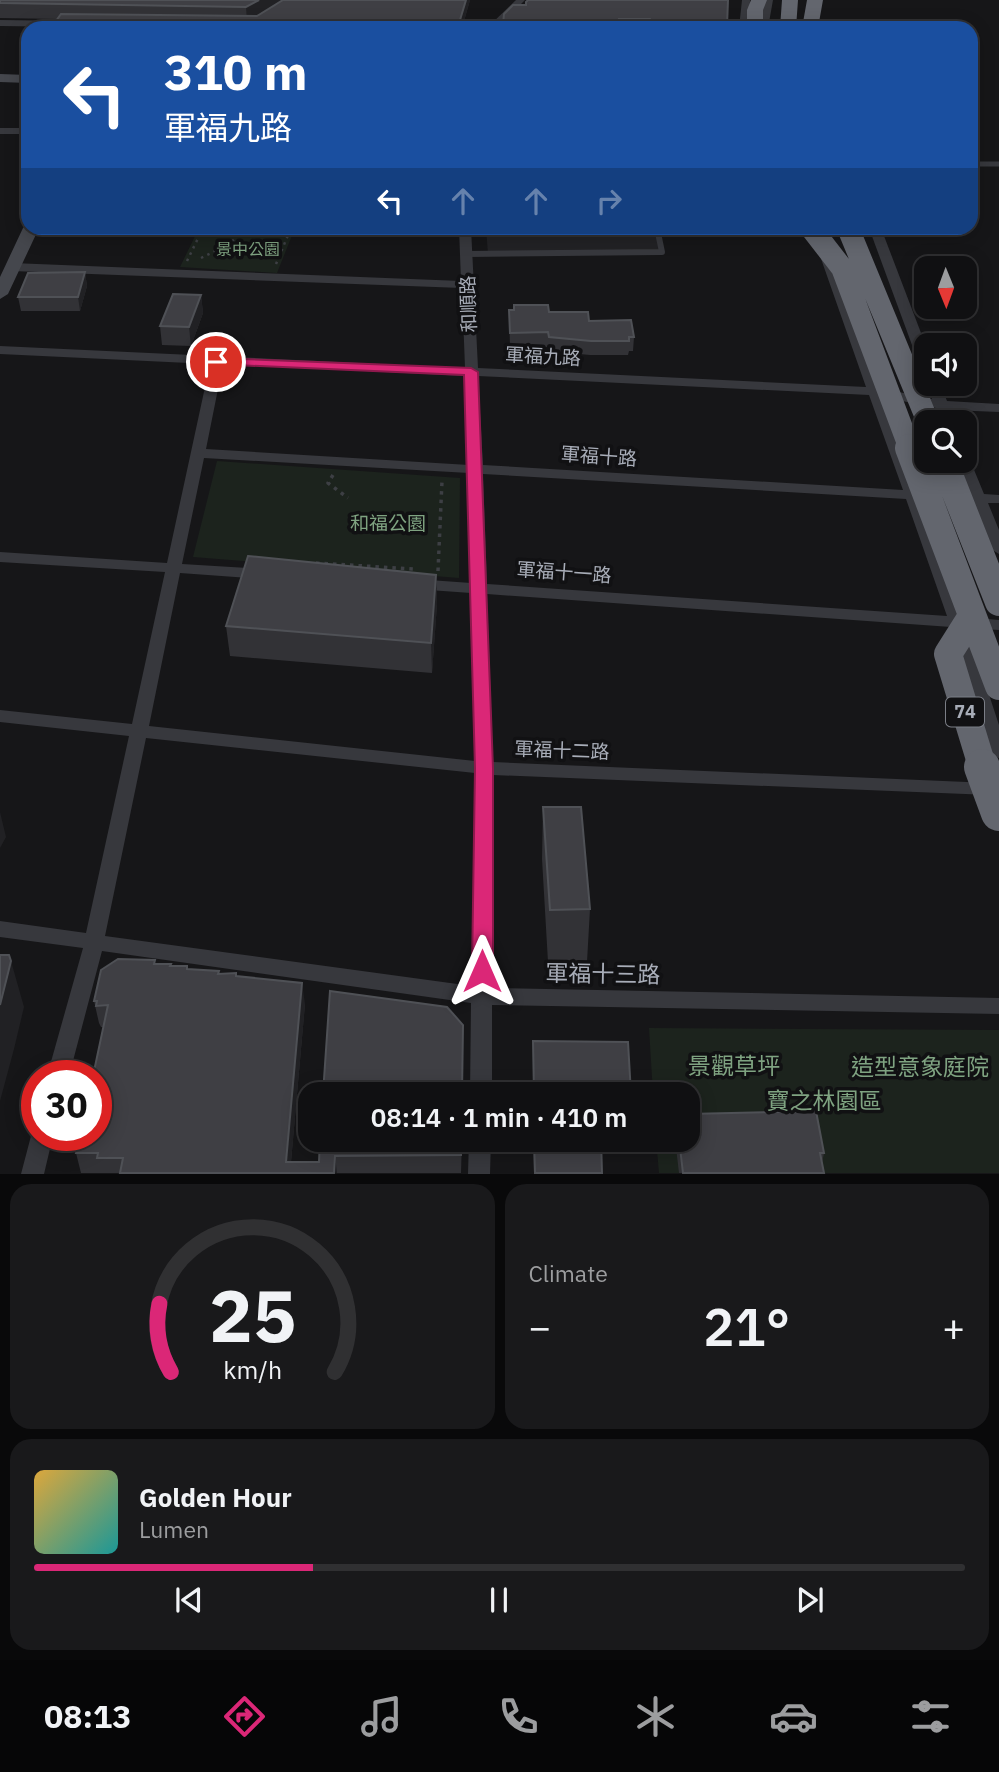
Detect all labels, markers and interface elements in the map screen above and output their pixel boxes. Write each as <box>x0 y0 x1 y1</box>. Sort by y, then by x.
text: 310 m <box>164 40 308 103</box>
icon: left <box>49 49 140 140</box>
text: 軍福九路 <box>164 106 292 148</box>
icon: left <box>371 182 409 220</box>
icon: ahead <box>444 182 482 220</box>
icon: ahead <box>517 182 555 220</box>
icon: right <box>590 182 628 220</box>
park label: 景中公園 <box>216 239 280 259</box>
north arrow <box>914 256 976 318</box>
map controls <box>914 256 977 473</box>
street label: 和順路 <box>455 275 481 333</box>
pin <box>186 332 246 392</box>
button: sound <box>914 333 977 396</box>
street label: 軍福九路 <box>504 342 582 370</box>
icon: arrive <box>197 343 235 381</box>
button: search <box>914 410 977 473</box>
street label: 軍福十路 <box>560 441 638 471</box>
park label: 和福公園 <box>350 511 426 535</box>
street label: 軍福十一路 <box>516 557 612 587</box>
road number: 74 <box>946 698 984 726</box>
street label: 軍福十二路 <box>514 736 610 764</box>
position arrow <box>445 934 519 1008</box>
street label: 軍福十三路 <box>545 957 661 989</box>
park label: 景觀草坪 <box>688 1050 780 1080</box>
park label: 造型意象庭院 <box>851 1051 989 1081</box>
speed limit sign: 30 <box>21 1060 112 1151</box>
park label: 寶之林園區 <box>767 1085 882 1115</box>
text: 08:14 · 1 min · 410 m <box>371 1100 627 1134</box>
text: Climate <box>529 1258 608 1288</box>
text: 25 <box>209 1268 296 1363</box>
text: 21° <box>703 1293 790 1360</box>
text: − <box>529 1302 551 1351</box>
text: + <box>942 1302 965 1351</box>
text: km/h <box>223 1353 282 1386</box>
text: Golden Hour <box>139 1480 292 1514</box>
text: Lumen <box>139 1514 209 1544</box>
icon: previous <box>170 1581 208 1619</box>
icon: pause <box>480 1581 518 1619</box>
icon: next <box>791 1581 829 1619</box>
icon: directions <box>220 1692 269 1741</box>
icon: music <box>357 1692 406 1741</box>
icon: phone <box>494 1692 543 1741</box>
icon: climate <box>631 1692 680 1741</box>
icon: car <box>769 1692 818 1741</box>
icon: filters <box>906 1692 955 1741</box>
text: 08:13 <box>44 1695 131 1737</box>

